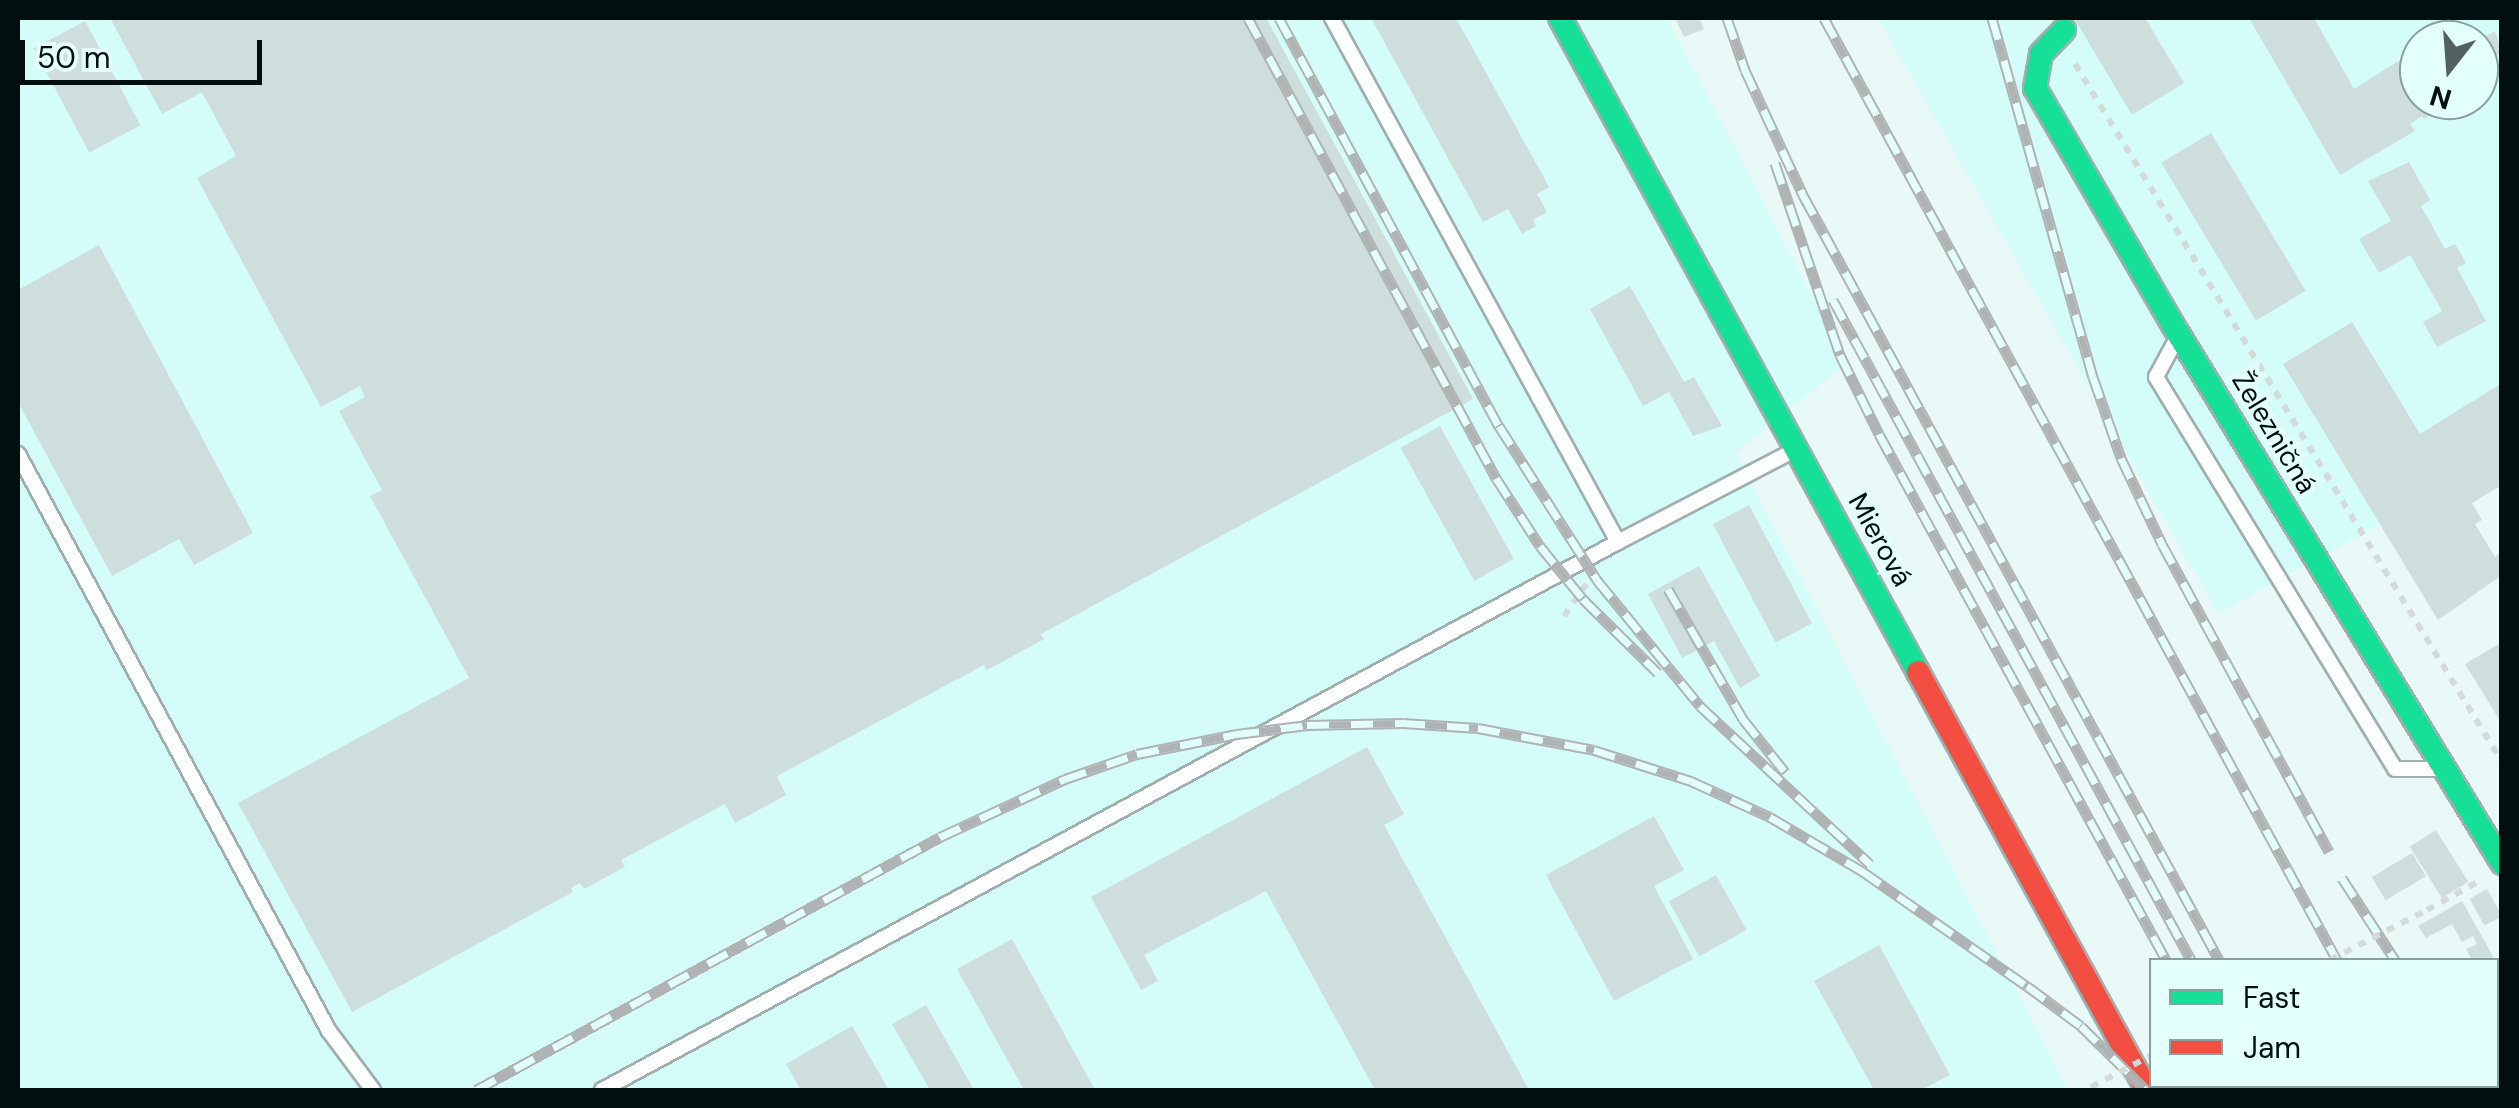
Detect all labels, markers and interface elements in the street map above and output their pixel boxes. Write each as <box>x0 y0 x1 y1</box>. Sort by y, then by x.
scale bar <box>25 20 268 82</box>
north arrow <box>2399 20 2499 120</box>
text: 50 m <box>37 38 111 77</box>
text: N <box>2426 77 2456 118</box>
street label: Železničná <box>2225 366 2323 500</box>
street label: Mierová <box>1841 488 1919 592</box>
legend <box>2149 958 2499 1088</box>
text: Fast <box>2243 978 2301 1017</box>
text: Jam <box>2243 1028 2301 1067</box>

